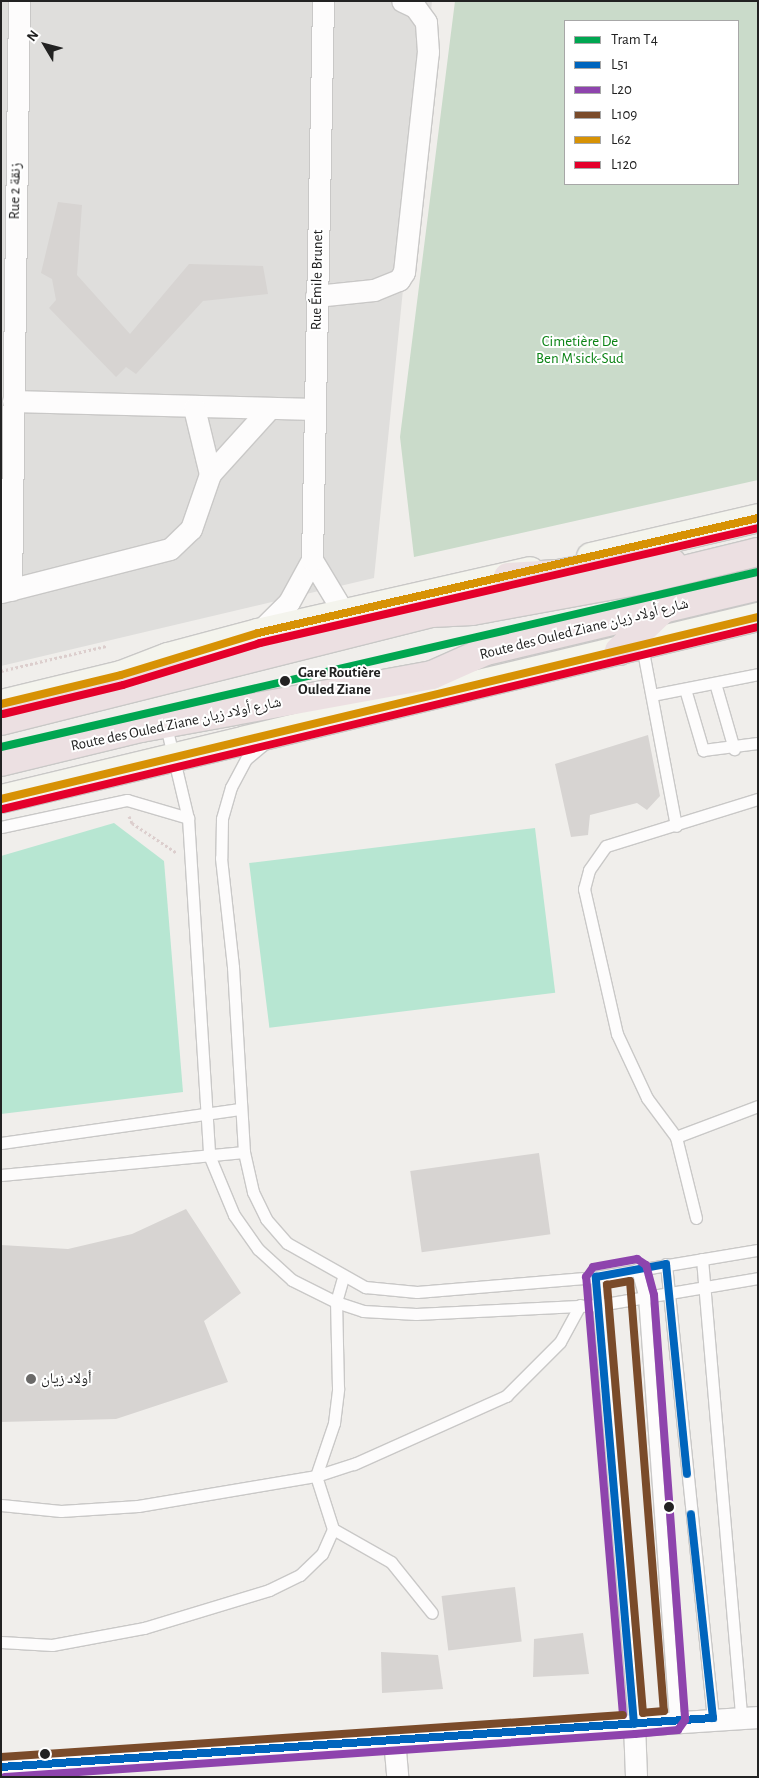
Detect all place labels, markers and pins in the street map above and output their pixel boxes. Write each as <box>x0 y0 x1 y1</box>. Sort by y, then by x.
place label: Gare Routière Ouled Ziane <box>298 663 380 698</box>
marker: Gare Routière Ouled Ziane <box>276 672 294 690</box>
place label: أولاد زيان <box>41 1370 92 1388</box>
marker: أولاد زيان <box>25 1373 37 1385</box>
unlabelled marker <box>664 1502 674 1512</box>
unlabelled marker <box>40 1749 50 1759</box>

